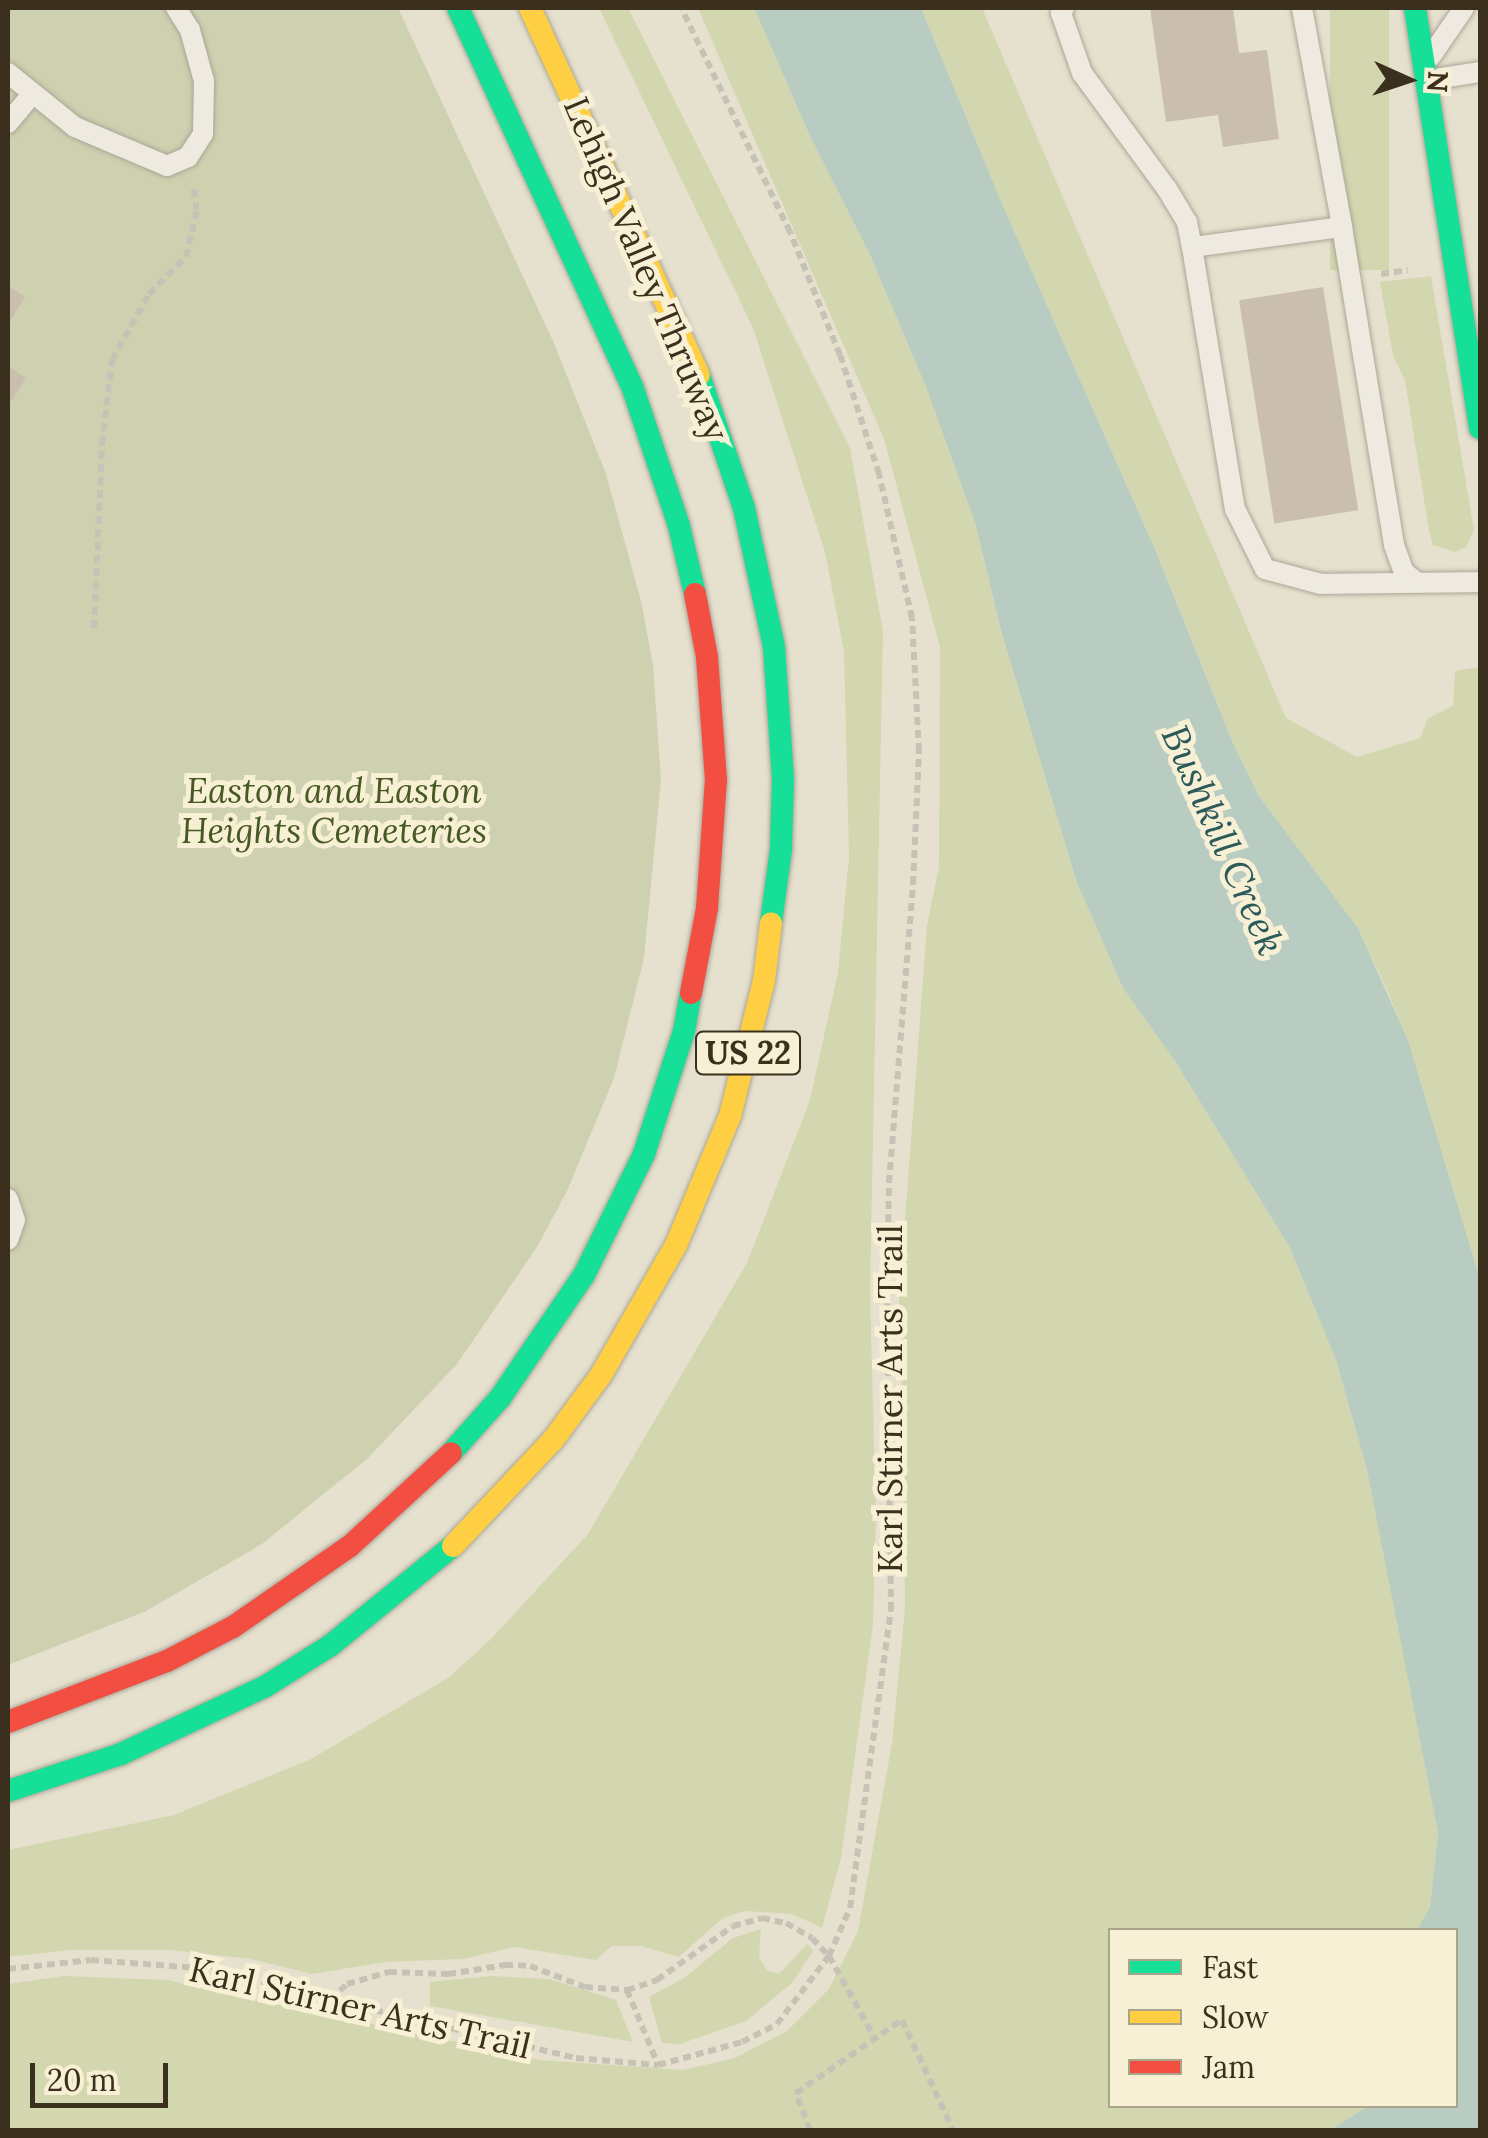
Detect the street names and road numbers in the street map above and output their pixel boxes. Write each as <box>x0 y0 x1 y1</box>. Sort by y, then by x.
street label: Lehigh Valley Thruway <box>555 91 737 447</box>
road number: US 22 <box>693 1026 803 1080</box>
street label: Karl Stirner Arts Trail <box>869 1225 911 1573</box>
street label: Karl Stirner Arts Trail <box>185 1948 535 2068</box>

